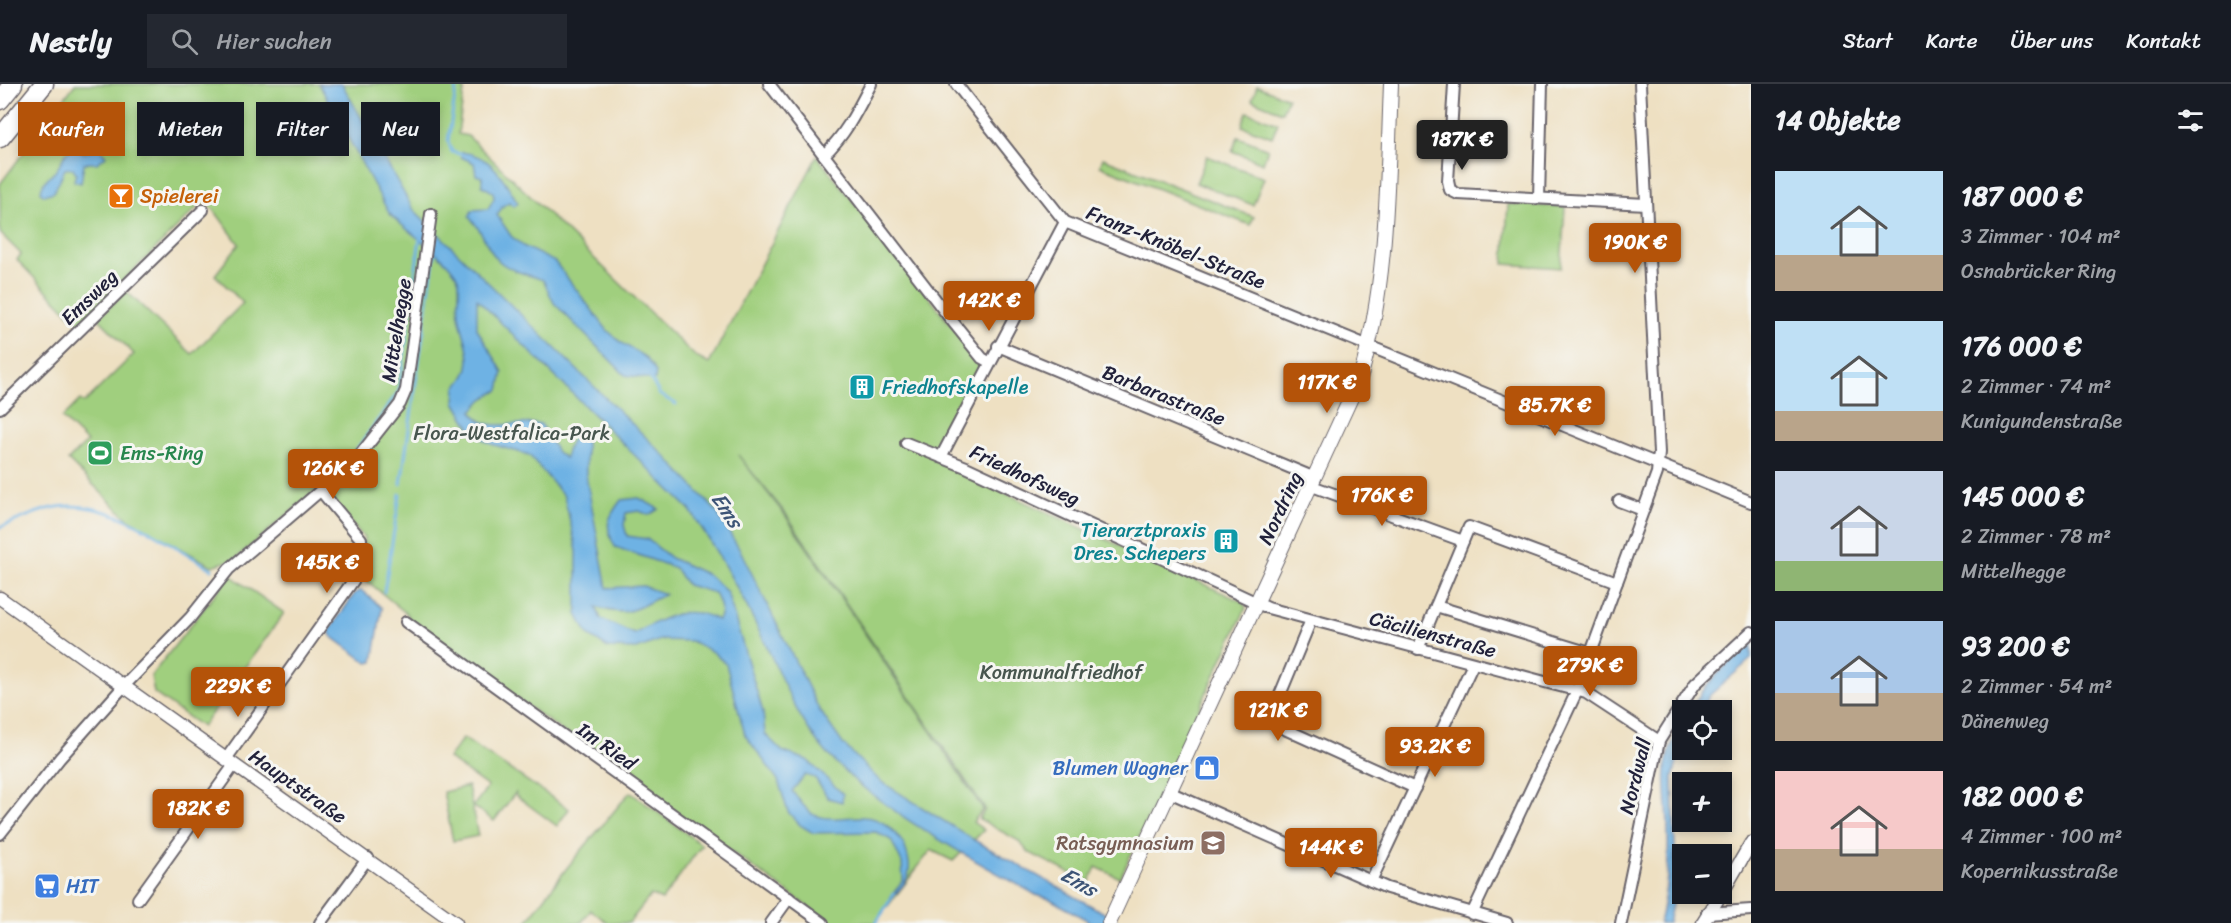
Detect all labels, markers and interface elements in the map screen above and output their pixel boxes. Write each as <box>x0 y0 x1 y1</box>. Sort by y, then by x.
search box <box>147 14 567 68</box>
text: Nestly <box>30 17 111 66</box>
text: Hier suchen <box>216 22 332 61</box>
text: Start <box>1843 22 1893 60</box>
text: Karte <box>1926 22 1978 60</box>
text: Über uns <box>2011 22 2093 60</box>
text: Kontakt <box>2126 22 2201 60</box>
icon: search <box>168 25 201 58</box>
text: 14 Objekte <box>1775 97 1901 143</box>
chip: Kaufen <box>18 102 125 156</box>
chip: Mieten <box>137 102 244 156</box>
chip: Filter <box>256 102 349 156</box>
chip: Neu <box>361 102 440 156</box>
icon: filters <box>2174 104 2207 137</box>
pin: 187K € <box>1413 120 1511 171</box>
text: 187K € <box>1431 122 1493 157</box>
text: 187 000 € <box>1961 173 2083 219</box>
place label: Spielerei <box>140 179 220 214</box>
bar icon: Spielerei <box>106 181 136 211</box>
icon: home <box>1823 195 1895 267</box>
street label: Franz-Knöbel-Straße <box>1081 196 1271 300</box>
text: 3 Zimmer · 104 m² <box>1961 219 2121 254</box>
pin: 190K € <box>1586 223 1684 274</box>
text: 190K € <box>1603 225 1667 260</box>
text: Osnabrücker Ring <box>1961 254 2116 289</box>
street label: Emsweg <box>52 261 127 334</box>
street label: Mittelhegge <box>371 276 422 385</box>
pin: 142K € <box>940 281 1038 332</box>
text: 142K € <box>957 283 1021 318</box>
text: 176 000 € <box>1961 323 2082 369</box>
icon: home <box>1823 345 1895 417</box>
street label: Barbarastraße <box>1097 355 1231 436</box>
pin: 117K € <box>1278 363 1376 414</box>
text: 117K € <box>1297 365 1357 400</box>
text: 2 Zimmer · 74 m² <box>1961 369 2111 404</box>
place label: Friedhofskapelle <box>882 370 1029 405</box>
building icon: Friedhofskapelle <box>847 372 877 402</box>
pin: 85.7K € <box>1500 386 1610 437</box>
text: 85.7K € <box>1519 388 1591 423</box>
text: Kunigundenstraße <box>1961 404 2122 439</box>
park label: Flora-Westfalica-Park <box>414 416 610 451</box>
street label: Friedhofsweg <box>964 435 1086 516</box>
place label: Ems-Ring <box>120 436 204 471</box>
sports icon: Ems-Ring <box>85 438 115 468</box>
pin: 126K € <box>284 449 382 500</box>
text: 126K € <box>302 451 364 486</box>
street label: Nordring <box>1248 466 1313 551</box>
text: 145 000 € <box>1961 473 2084 519</box>
pin: 176K € <box>1333 476 1431 527</box>
text: 176K € <box>1351 478 1413 513</box>
water label: Ems <box>701 484 755 538</box>
icon: home <box>1823 495 1895 567</box>
place label: Tierarztpraxis Dres. Schepers <box>1074 513 1207 571</box>
text: 2 Zimmer · 78 m² <box>1961 519 2111 554</box>
building icon: Tierarztpraxis Dres. Schepers <box>1211 526 1241 556</box>
pin: 145K € <box>278 543 376 594</box>
text: 145K € <box>295 545 359 580</box>
text: Mittelhegge <box>1961 554 2066 589</box>
street label: Cäcilienstraße <box>1366 601 1500 668</box>
text: 93 200 € <box>1961 623 2070 669</box>
icon: home <box>1823 645 1895 717</box>
pin: 279K € <box>1541 646 1639 697</box>
text: 279K € <box>1557 648 1623 683</box>
park label: Kommunalfriedhof <box>980 655 1145 690</box>
pin: 229K € <box>189 667 287 718</box>
text: 229K € <box>205 669 271 704</box>
text: 2 Zimmer · 54 m² <box>1961 669 2112 704</box>
pin: 121K € <box>1229 691 1327 742</box>
text: 121K € <box>1248 693 1308 728</box>
map controls <box>1672 700 1732 904</box>
button: locate <box>1672 700 1732 760</box>
text: Dänenweg <box>1961 704 2049 739</box>
street label: Im Ried <box>568 712 645 781</box>
pin: 93.2K € <box>1380 727 1490 778</box>
text: 93.2K € <box>1399 729 1471 764</box>
street label: Nordwall <box>1609 733 1662 818</box>
street label: Hauptstraße <box>241 740 354 833</box>
place label: Blumen Wagner <box>1052 751 1189 786</box>
shop icon: Blumen Wagner <box>1192 753 1222 783</box>
button: + <box>1672 772 1732 832</box>
text: 182 000 € <box>1961 773 2083 819</box>
pin: 182K € <box>149 789 247 840</box>
text: 182K € <box>167 791 229 826</box>
icon: home <box>1823 795 1895 867</box>
text: 4 Zimmer · 100 m² <box>1961 819 2122 854</box>
place label: Ratsgymnasium <box>1056 826 1194 861</box>
school or university icon: Ratsgymnasium <box>1198 828 1228 858</box>
pin: 144K € <box>1282 828 1380 879</box>
text: 144K € <box>1299 830 1363 865</box>
button: − <box>1672 844 1732 904</box>
text: Kopernikusstraße <box>1961 854 2118 889</box>
water label: Ems <box>1053 856 1107 909</box>
place label: HIT <box>66 869 100 904</box>
supermarket icon: HIT <box>32 871 62 901</box>

